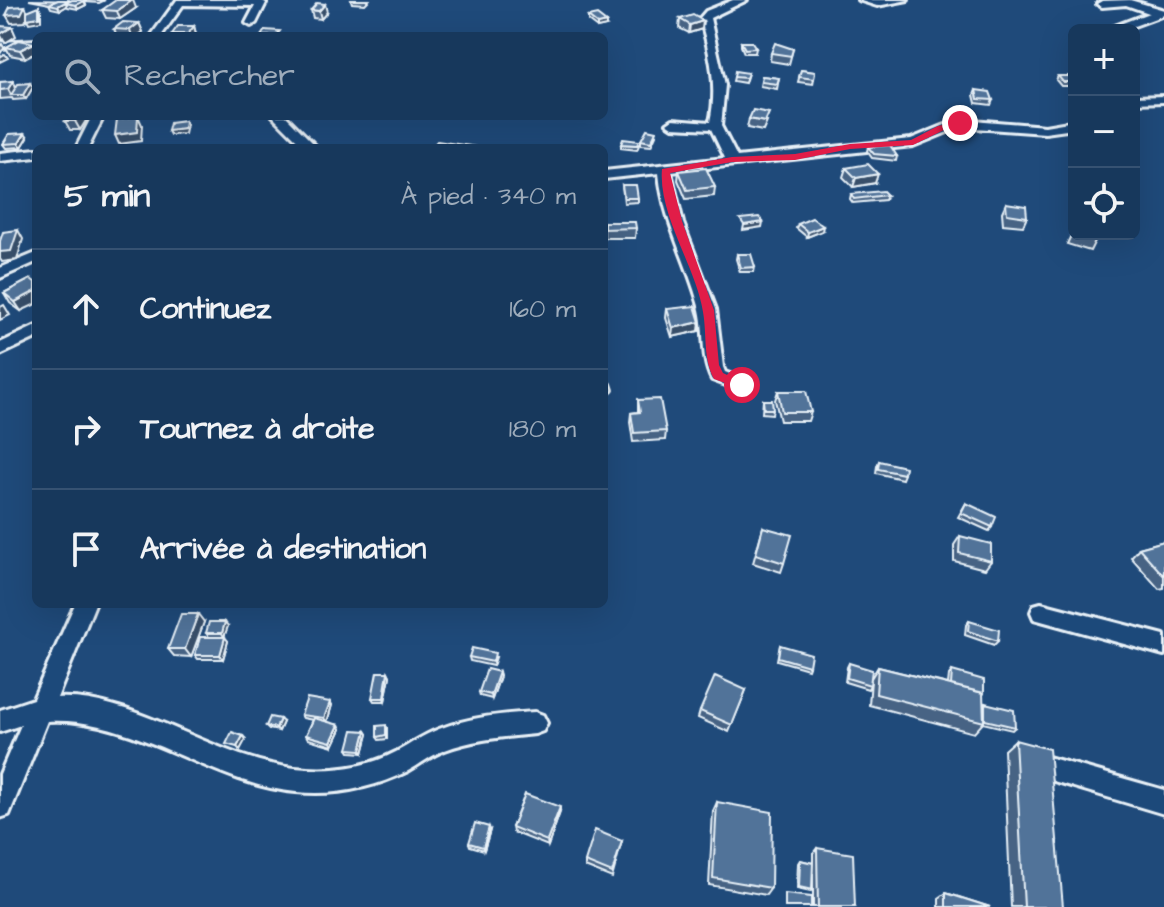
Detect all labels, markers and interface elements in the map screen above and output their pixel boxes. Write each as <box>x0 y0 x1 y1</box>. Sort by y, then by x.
map controls <box>1068 24 1140 240</box>
button: + <box>1068 24 1140 96</box>
search box <box>32 32 608 120</box>
icon: search <box>60 54 104 98</box>
text: Rechercher <box>124 55 295 97</box>
button: − <box>1068 96 1140 168</box>
route end <box>942 105 978 141</box>
button: locate <box>1068 168 1140 240</box>
text: 5 min <box>64 172 150 220</box>
text: À pied · 340 m <box>401 178 576 214</box>
icon: ahead <box>64 287 108 331</box>
text: Continuez <box>140 288 271 330</box>
text: 160 m <box>509 291 576 327</box>
route start <box>724 367 760 403</box>
icon: right <box>64 407 108 451</box>
text: Tournez à droite <box>140 408 374 450</box>
text: 180 m <box>509 411 576 447</box>
icon: arrive <box>64 527 108 571</box>
text: Arrivée à destination <box>140 528 426 570</box>

